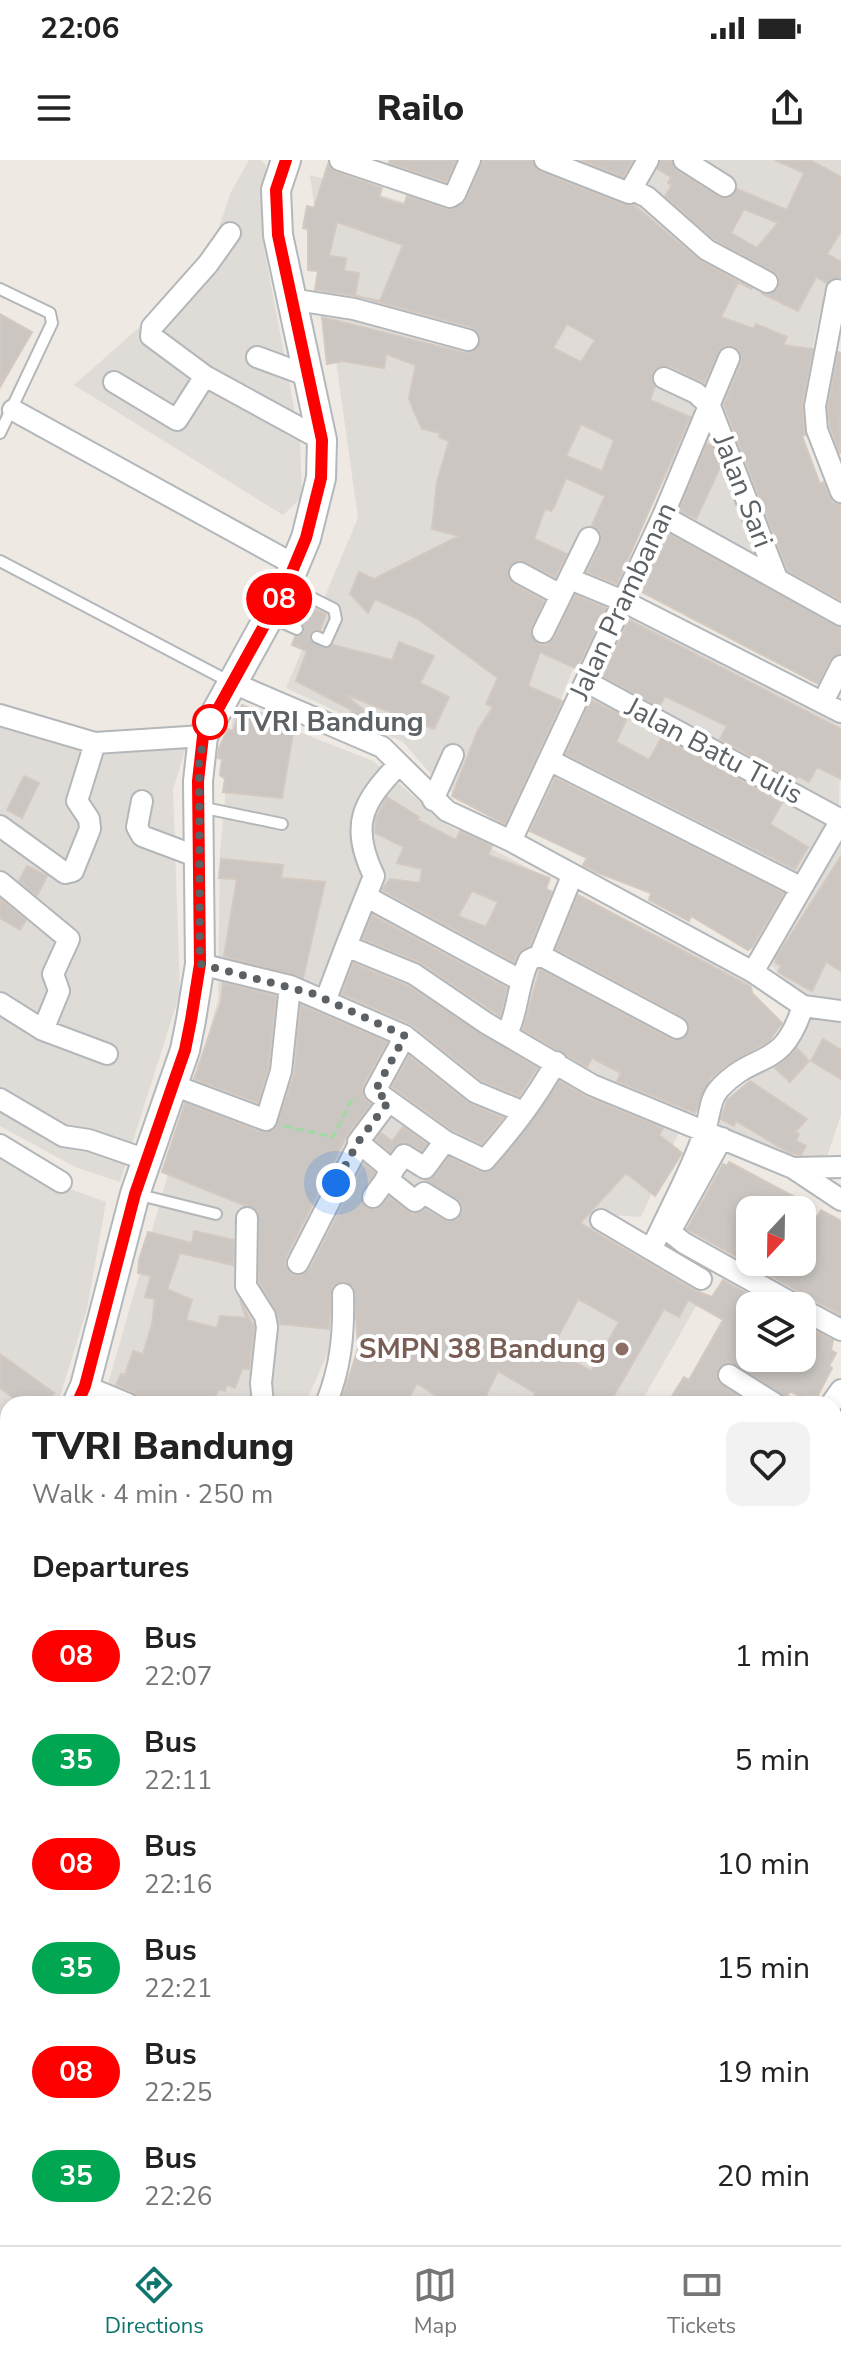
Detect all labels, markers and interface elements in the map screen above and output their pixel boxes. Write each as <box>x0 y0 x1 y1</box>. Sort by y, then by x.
text: 22:06 <box>40 8 119 49</box>
text: Railo <box>377 84 464 133</box>
icon: menu <box>32 86 76 130</box>
icon: share <box>765 86 809 130</box>
street label: Jalan Sari <box>704 428 782 553</box>
street label: Jalan Prambanan <box>560 496 685 707</box>
line badge: 08 <box>243 573 315 625</box>
text: 08 <box>262 580 296 618</box>
street label: Jalan Batu Tulis <box>618 688 809 814</box>
place label: TVRI Bandung <box>234 703 424 741</box>
marker: TVRI Bandung <box>193 705 227 739</box>
your location <box>316 1163 356 1203</box>
north arrow <box>736 1196 816 1276</box>
map controls <box>736 1196 816 1372</box>
button: layers <box>736 1292 816 1372</box>
place label: SMPN 38 Bandung <box>359 1330 606 1368</box>
marker: SMPN 38 Bandung <box>613 1340 631 1358</box>
text: TVRI Bandung <box>32 1421 294 1472</box>
button: heart <box>726 1422 810 1506</box>
text: Walk · 4 min · 250 m <box>32 1477 273 1512</box>
text: Departures <box>32 1547 189 1588</box>
text: Bus <box>144 1618 197 1659</box>
text: 1 min <box>735 1636 810 1677</box>
text: 08 <box>59 1637 93 1675</box>
text: 22:07 <box>144 1659 212 1694</box>
text: Bus <box>144 1722 197 1763</box>
text: 5 min <box>735 1740 810 1781</box>
text: 35 <box>59 1741 93 1779</box>
text: 22:11 <box>144 1763 212 1798</box>
text: Bus <box>144 1826 197 1867</box>
text: 10 min <box>717 1844 810 1885</box>
text: 08 <box>59 1845 93 1883</box>
text: 22:16 <box>144 1867 212 1902</box>
text: Bus <box>144 1930 197 1971</box>
text: 15 min <box>717 1948 810 1989</box>
text: 35 <box>59 1949 93 1987</box>
text: 22:21 <box>144 1971 212 2006</box>
text: Bus <box>144 2034 197 2075</box>
text: 19 min <box>717 2052 810 2093</box>
text: 08 <box>59 2053 93 2091</box>
text: 22:25 <box>144 2075 212 2110</box>
text: Bus <box>144 2138 197 2179</box>
text: 20 min <box>717 2156 810 2197</box>
text: 35 <box>59 2157 93 2195</box>
text: 22:26 <box>144 2179 212 2214</box>
tab: Directions <box>105 2263 204 2341</box>
tab: Map <box>413 2263 457 2341</box>
tab: Tickets <box>667 2263 736 2341</box>

